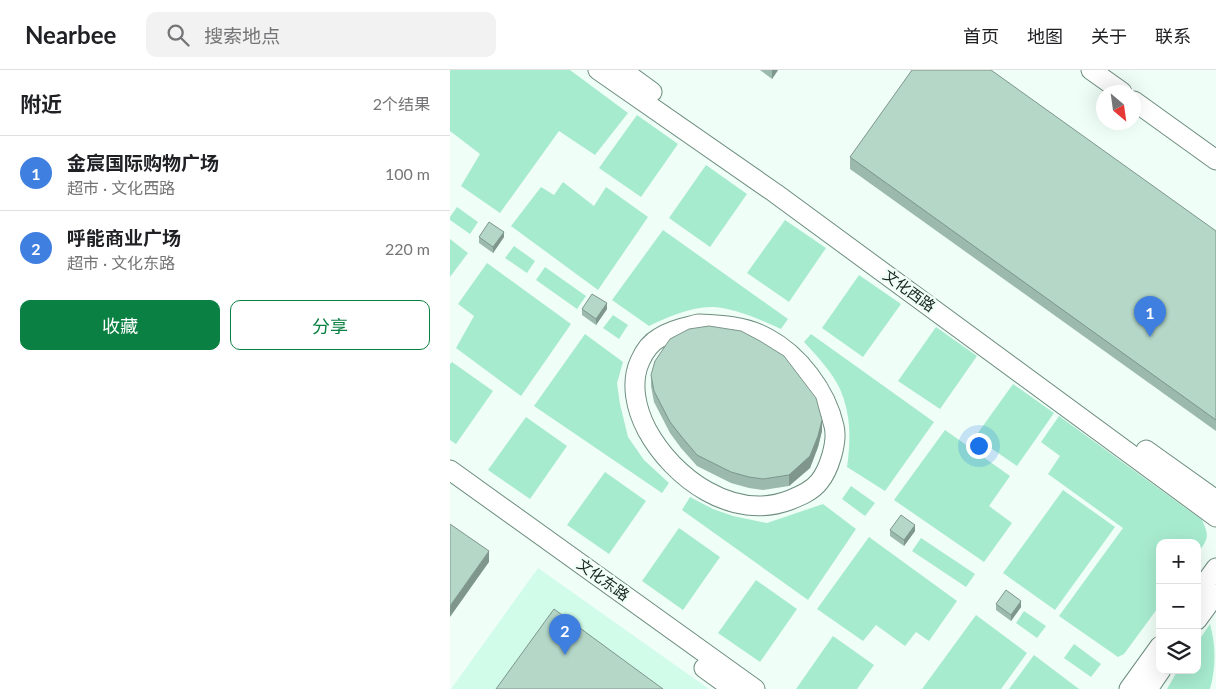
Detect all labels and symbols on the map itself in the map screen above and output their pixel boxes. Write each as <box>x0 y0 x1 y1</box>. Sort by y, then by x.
north arrow <box>1096 85 1141 130</box>
street label: 文化西路 <box>880 265 939 315</box>
pin: 1 <box>1134 296 1166 337</box>
your location <box>966 433 992 459</box>
street label: 文化东路 <box>574 554 633 604</box>
pin: 2 <box>549 614 581 655</box>

